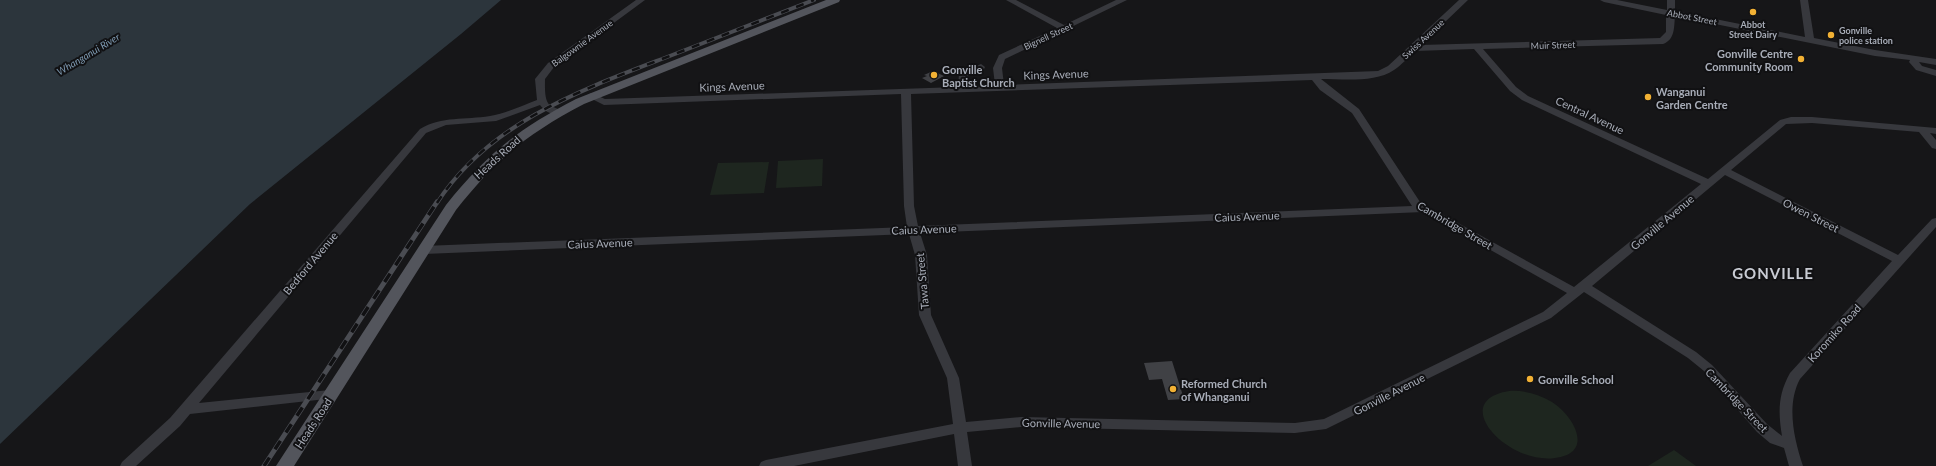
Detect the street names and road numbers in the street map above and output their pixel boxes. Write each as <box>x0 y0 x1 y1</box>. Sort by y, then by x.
street label: Abbot Street <box>1666 7 1719 27</box>
street label: Balgownie Avenue <box>549 17 615 69</box>
street label: Swiss Avenue <box>1400 17 1447 61</box>
street label: Bignell Street <box>1022 20 1075 52</box>
street label: Muir Street <box>1531 39 1576 51</box>
street label: Kings Avenue <box>1023 66 1089 82</box>
street label: Kings Avenue <box>699 78 765 94</box>
street label: Central Avenue <box>1554 93 1626 137</box>
street label: Heads Road <box>471 133 523 181</box>
street label: Gonville Avenue <box>1628 192 1696 252</box>
street label: Owen Street <box>1781 195 1841 235</box>
street label: Cambridge Street <box>1415 198 1495 252</box>
street label: Caius Avenue <box>1214 208 1280 224</box>
street label: Caius Avenue <box>891 221 957 237</box>
street label: Bedford Avenue <box>280 229 340 297</box>
street label: Caius Avenue <box>567 235 633 251</box>
street label: Tawa Street <box>913 252 931 310</box>
street label: Koromiko Road <box>1805 301 1863 365</box>
street label: Cambridge Street <box>1703 365 1771 435</box>
street label: Gonville Avenue <box>1351 370 1427 418</box>
street label: Heads Road <box>292 395 334 451</box>
street label: Gonville Avenue <box>1022 416 1100 430</box>

